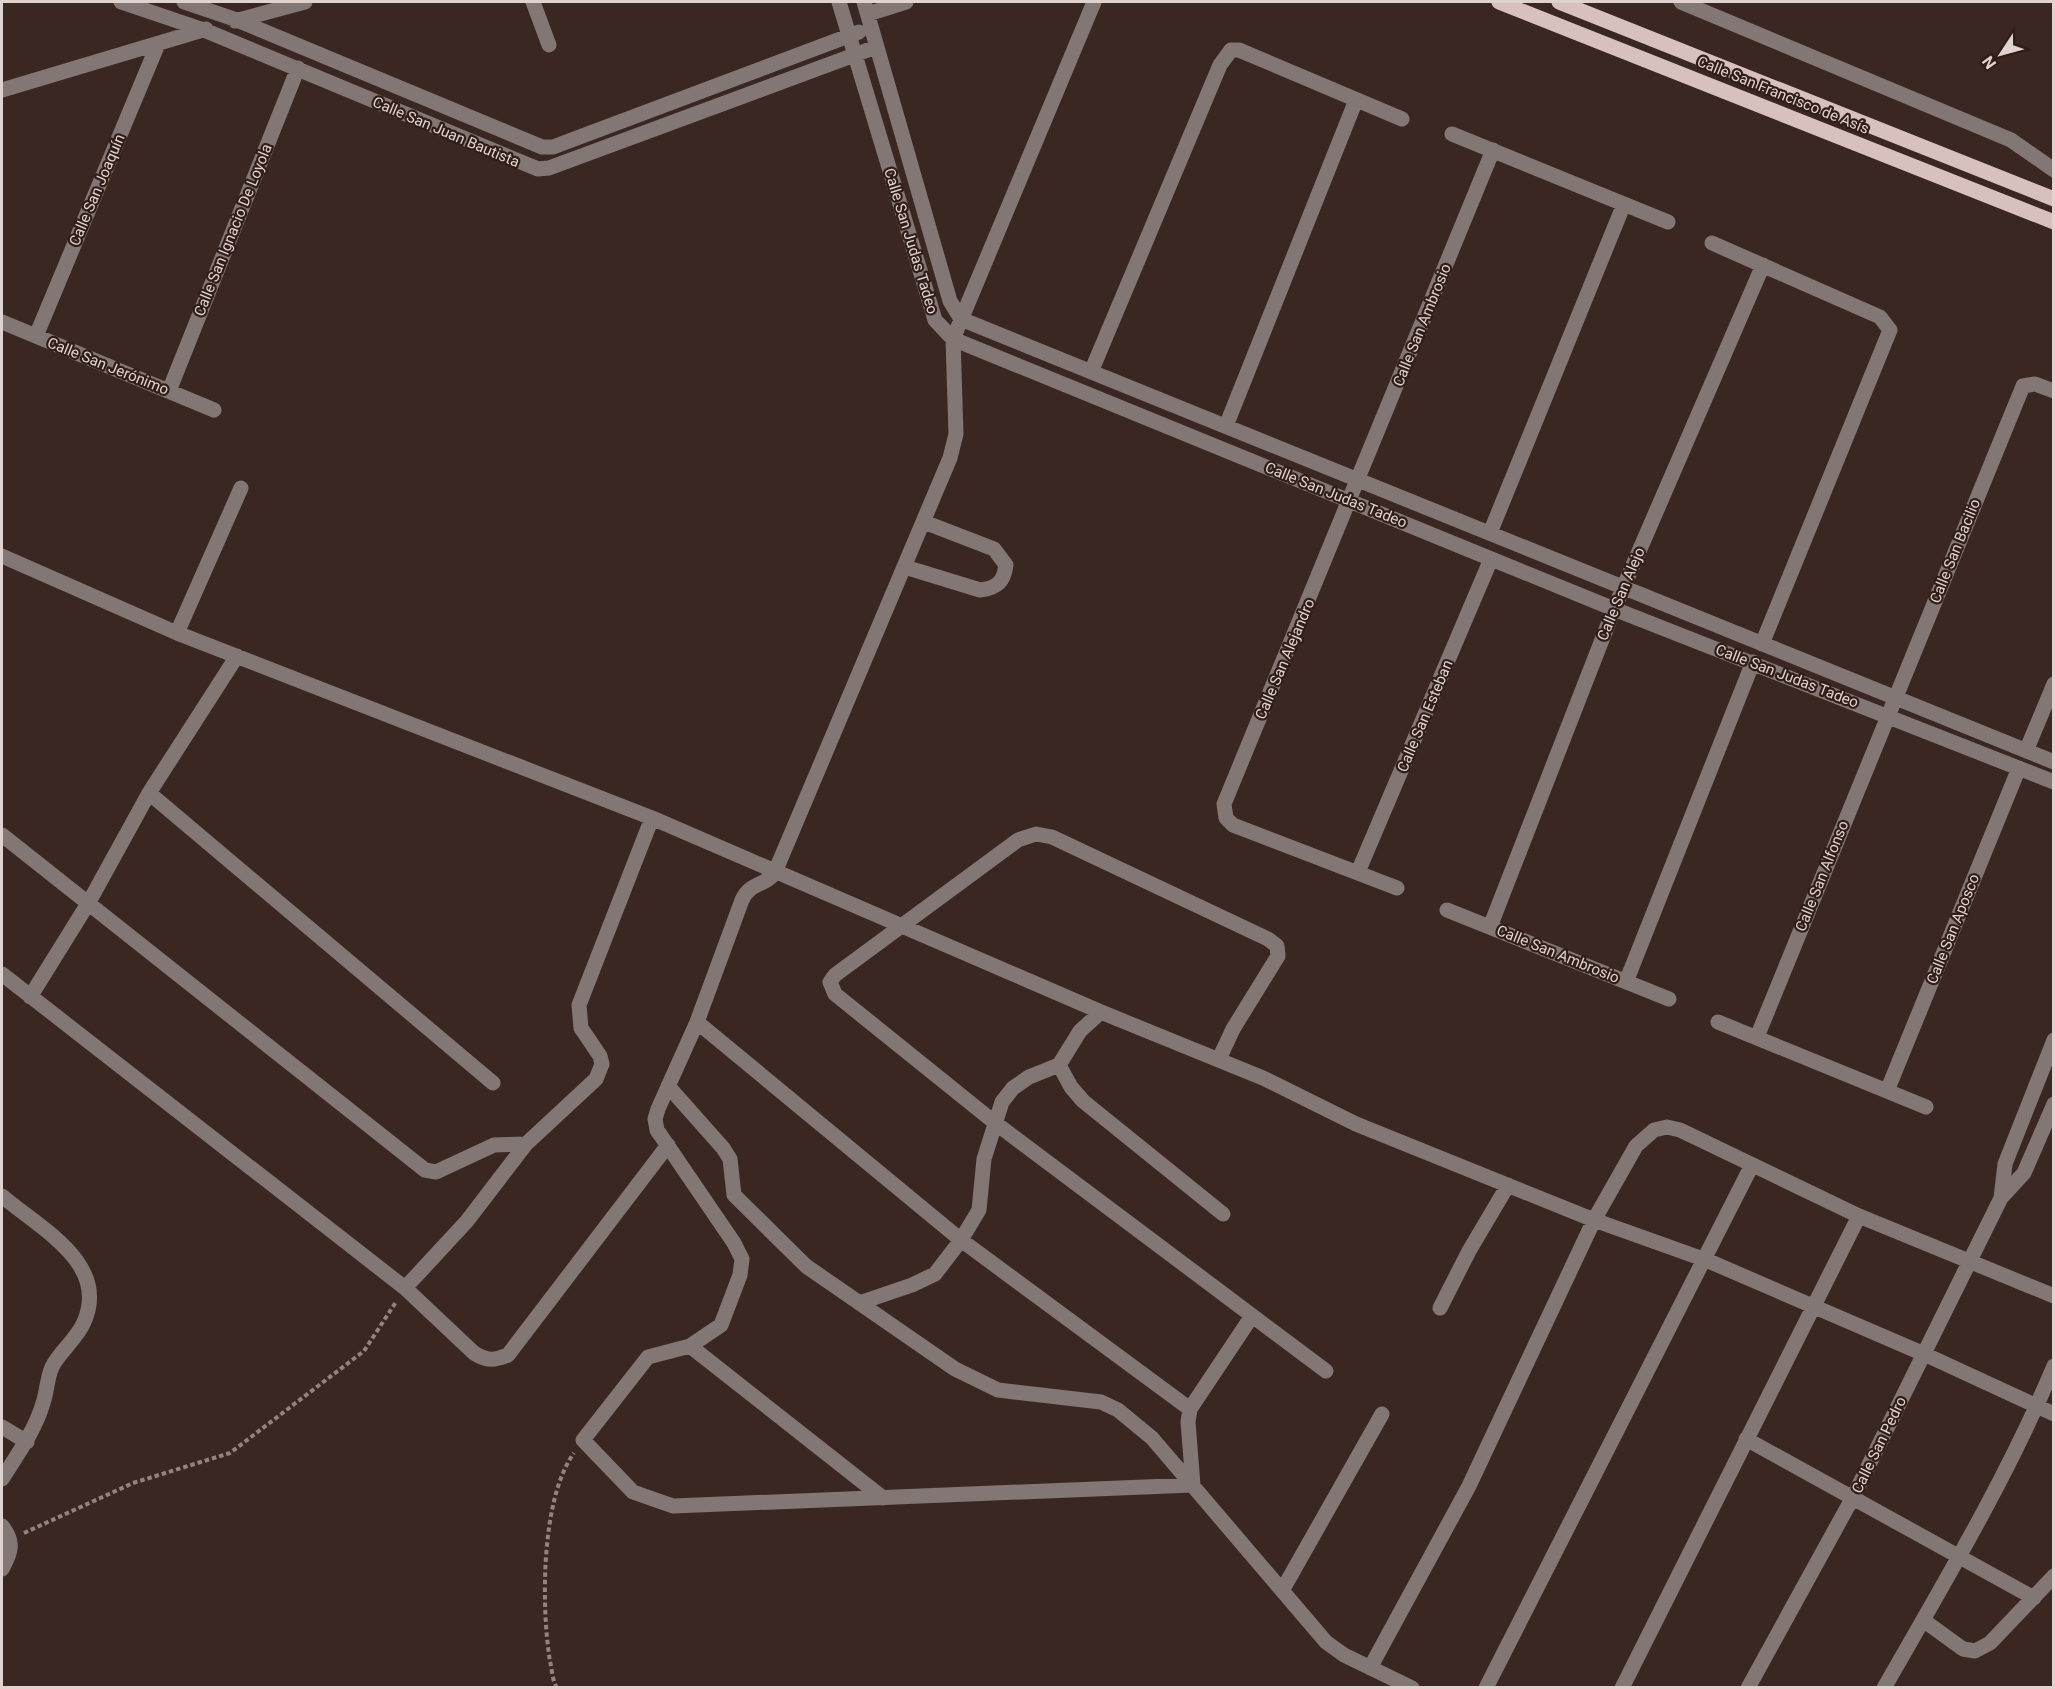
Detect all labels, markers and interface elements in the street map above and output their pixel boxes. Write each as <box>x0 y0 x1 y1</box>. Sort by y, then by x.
north arrow <box>1971 24 2031 84</box>
street label: Calle San Francisco de Asís <box>1694 52 1872 138</box>
text: N <box>1978 52 2000 73</box>
street label: Calle San Juan Bautista <box>370 93 522 171</box>
street label: Calle San Joaquín <box>65 131 129 249</box>
street label: Calle San Ignacio De Loyola <box>190 141 276 319</box>
street label: Calle San Judas Tadeo <box>880 166 942 316</box>
street label: Calle San Ambrosio <box>1389 261 1455 389</box>
street label: Calle San Jerónimo <box>45 333 171 399</box>
street label: Calle San Judas Tadeo <box>1262 458 1410 532</box>
street label: Calle San Bacilio <box>1926 496 1984 606</box>
street label: Calle San Alejo <box>1593 545 1649 643</box>
street label: Calle San Alejandro <box>1251 596 1319 722</box>
street label: Calle San Judas Tadeo <box>1713 640 1861 712</box>
street label: Calle San Esteban <box>1393 657 1457 775</box>
street label: Calle San Alfonso <box>1792 818 1852 934</box>
street label: Calle San Aposco <box>1923 871 1983 987</box>
street label: Calle San Ambrosio <box>1494 921 1622 987</box>
street label: Calle San Pedro <box>1848 1394 1910 1496</box>

